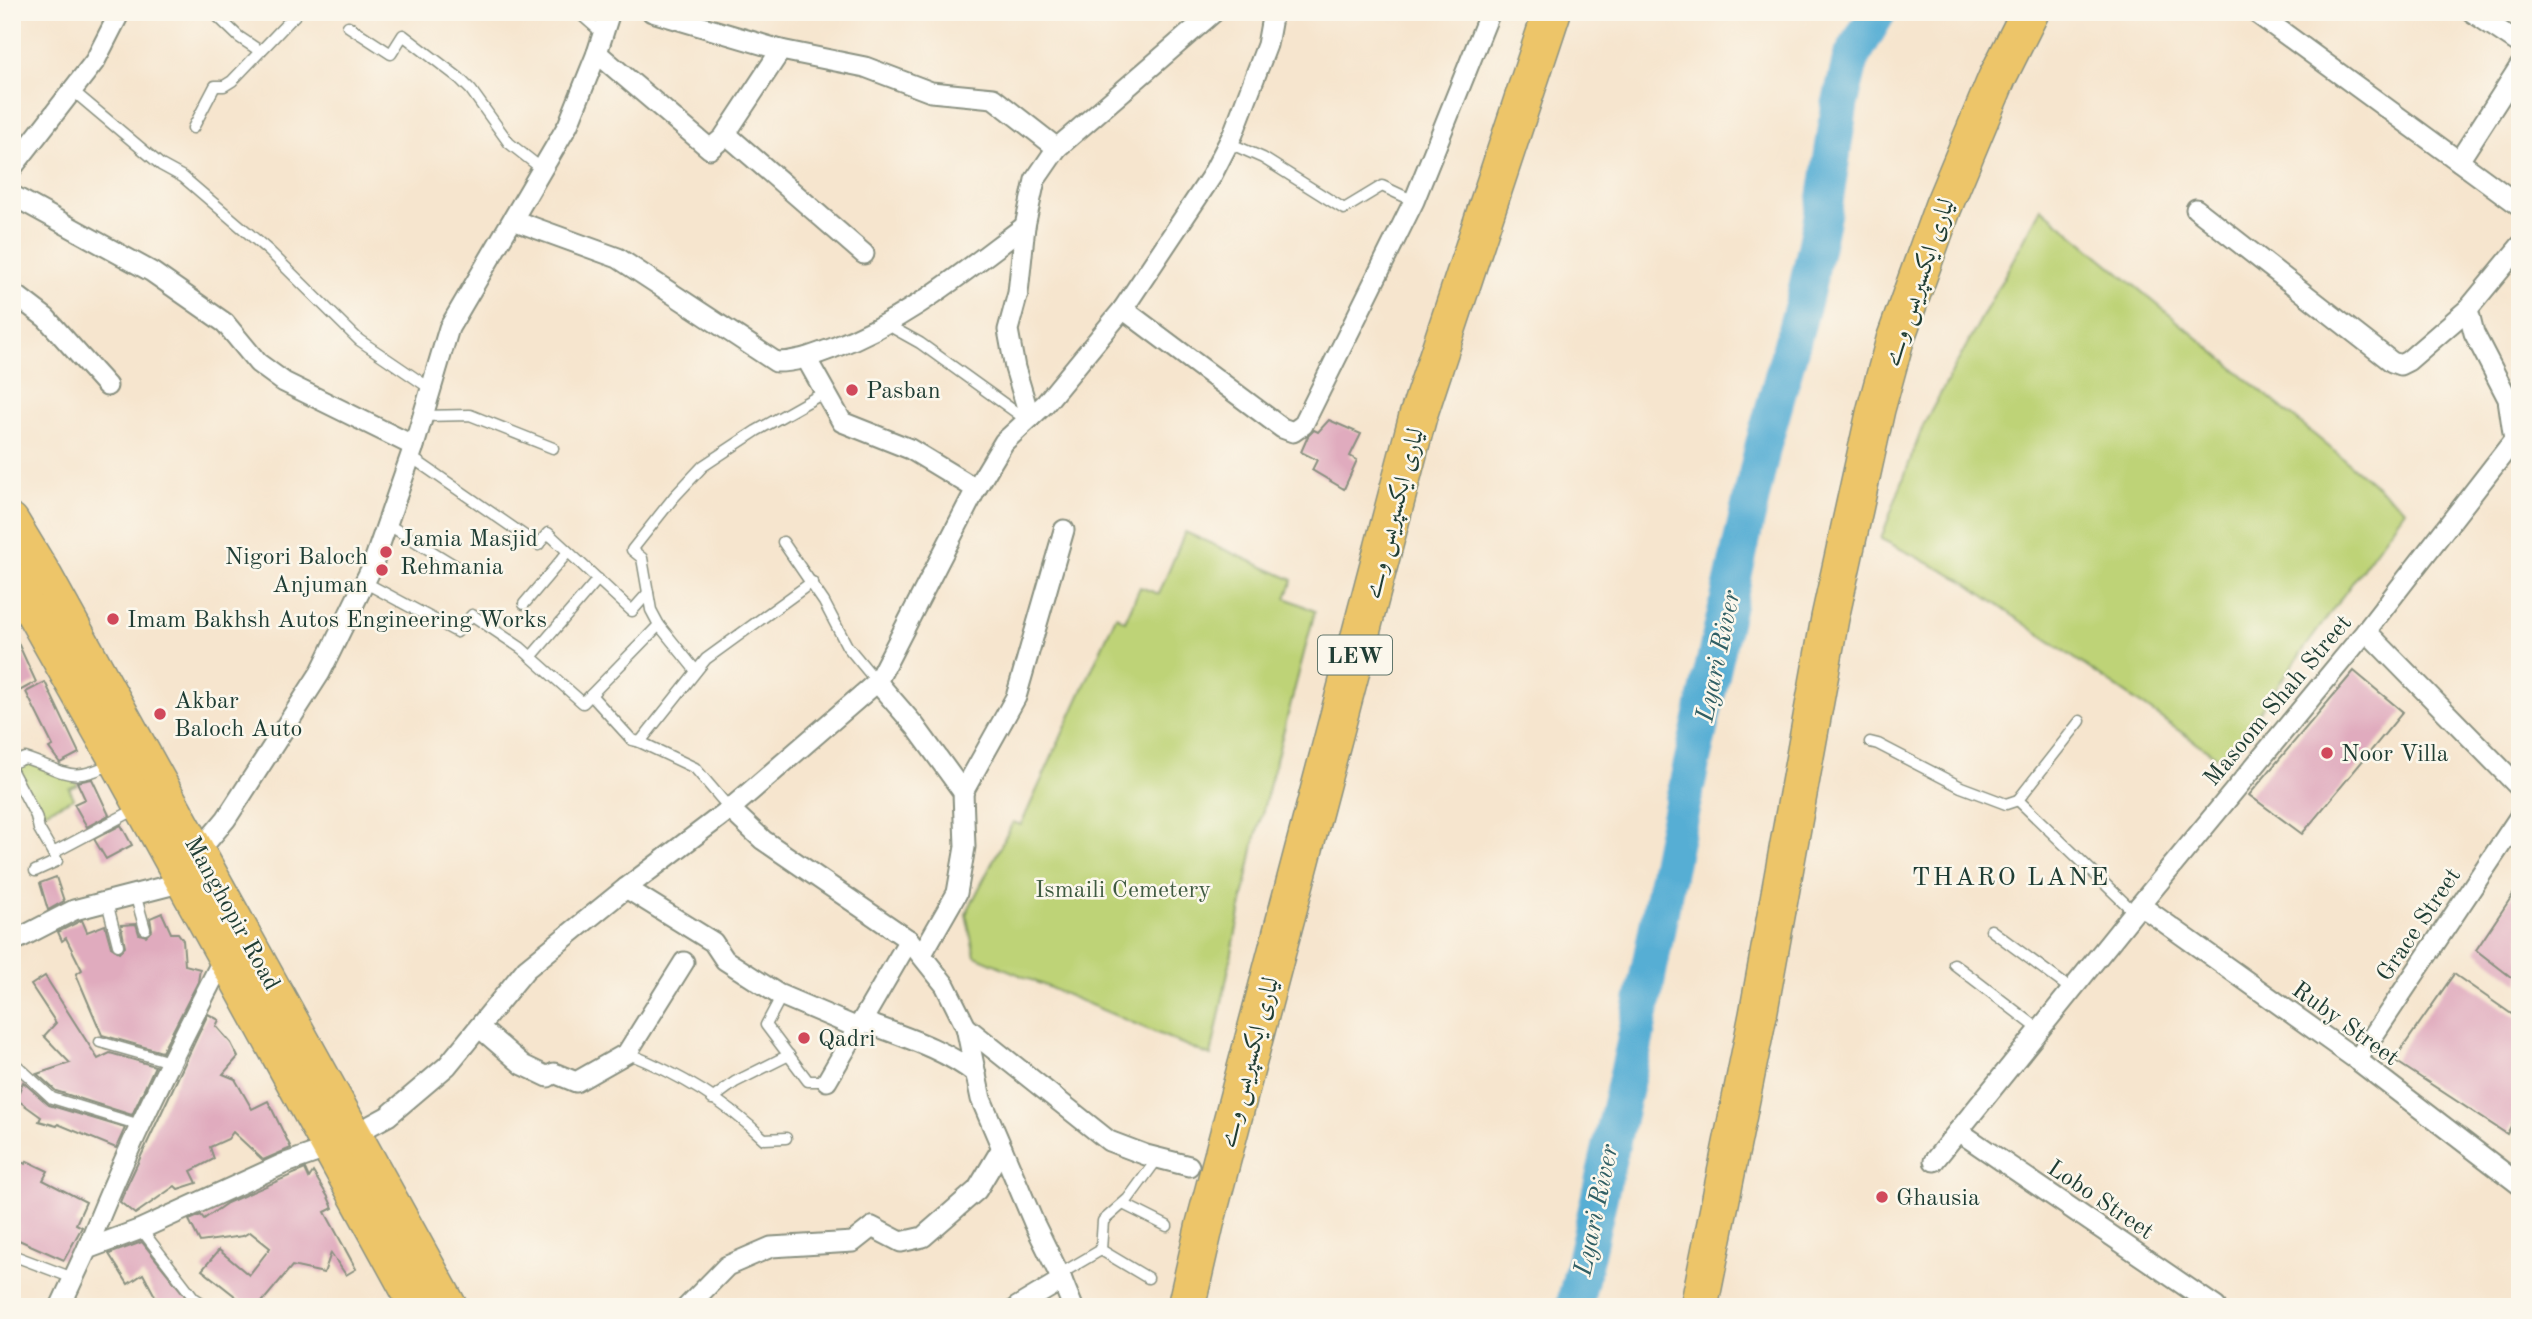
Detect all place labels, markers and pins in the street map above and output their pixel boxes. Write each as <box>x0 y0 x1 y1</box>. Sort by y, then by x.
place label: Pasban <box>866 380 941 404</box>
marker: Pasban <box>844 382 860 398</box>
place label: Jamia Masjid Rehmania <box>400 528 538 580</box>
marker: Jamia Masjid Rehmania <box>378 544 394 560</box>
place label: Nigori Baloch Anjuman <box>225 546 368 598</box>
marker: Nigori Baloch Anjuman <box>374 562 390 578</box>
place label: Imam Bakhsh Autos Engineering Works <box>127 609 547 633</box>
marker: Imam Bakhsh Autos Engineering Works <box>105 611 121 627</box>
place label: Akbar Baloch Auto <box>174 690 303 742</box>
marker: Akbar Baloch Auto <box>152 706 168 722</box>
place label: Noor Villa <box>2341 743 2449 767</box>
marker: Noor Villa <box>2319 745 2335 761</box>
place label: Qadri <box>818 1028 876 1052</box>
marker: Qadri <box>796 1030 812 1046</box>
place label: Ghausia <box>1896 1187 1980 1211</box>
marker: Ghausia <box>1874 1189 1890 1205</box>

